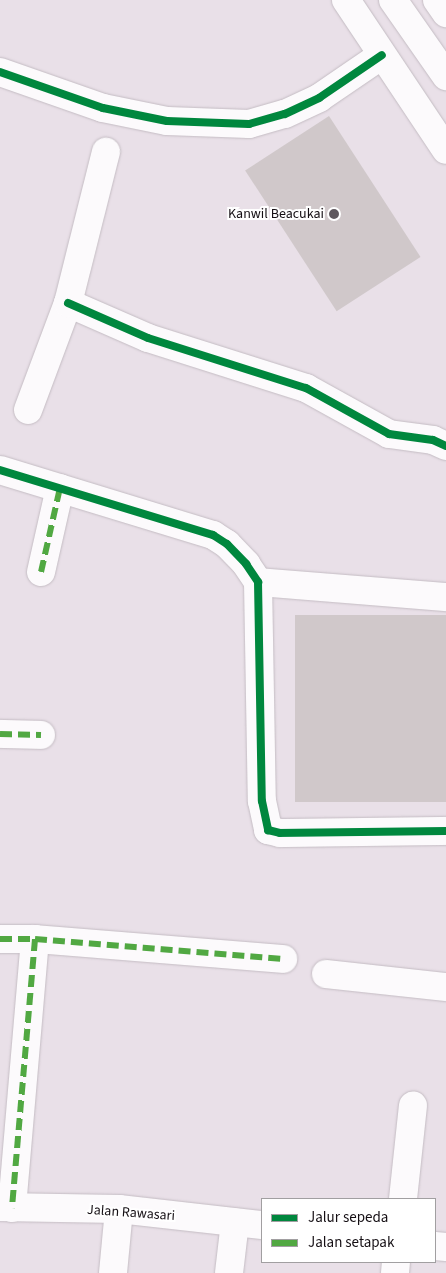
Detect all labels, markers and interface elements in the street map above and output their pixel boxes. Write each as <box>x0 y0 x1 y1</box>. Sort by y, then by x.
place label: Kanwil Beacukai <box>228 206 324 222</box>
marker: Kanwil Beacukai <box>328 208 340 220</box>
legend <box>261 1198 436 1263</box>
street label: Jalan Rawasari <box>87 1202 175 1224</box>
text: Jalur sepeda <box>308 1207 388 1228</box>
text: Jalan setapak <box>308 1232 394 1253</box>

